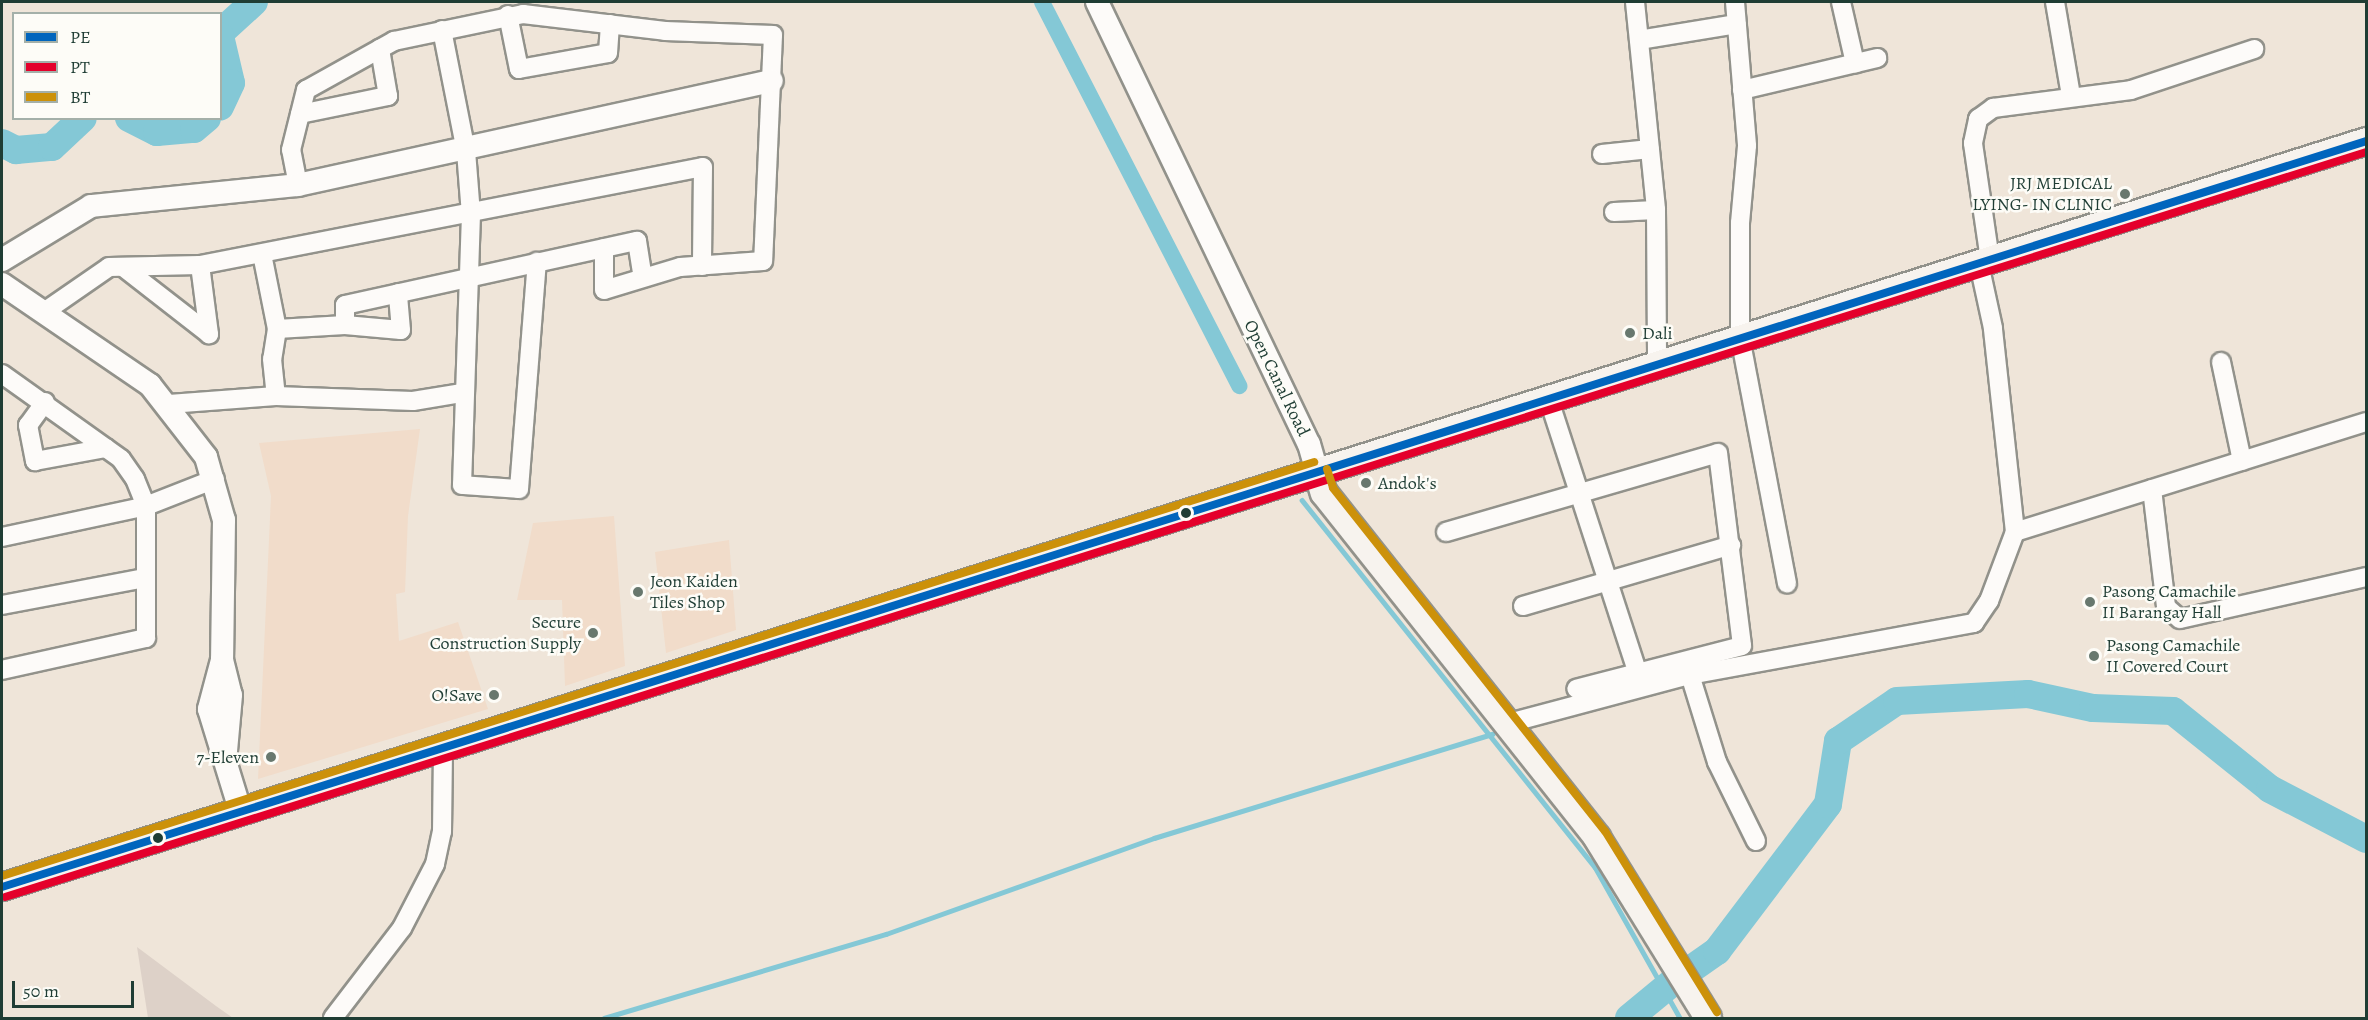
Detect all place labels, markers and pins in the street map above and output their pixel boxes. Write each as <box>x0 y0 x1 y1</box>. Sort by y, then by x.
place label: JRJ MEDICAL LYING- IN CLINIC <box>1972 173 2112 216</box>
marker: JRJ MEDICAL LYING- IN CLINIC <box>2116 185 2134 203</box>
place label: Dali <box>1642 322 1673 344</box>
marker: Dali <box>1623 326 1637 340</box>
place label: Andok's <box>1378 472 1437 494</box>
marker: Andok's <box>1359 476 1373 490</box>
unlabelled marker <box>1180 507 1192 519</box>
place label: Jeon Kaiden Tiles Shop <box>650 571 738 614</box>
place label: Pasong Camachile II Barangay Hall <box>2102 581 2236 624</box>
marker: Jeon Kaiden Tiles Shop <box>631 585 645 599</box>
marker: Pasong Camachile II Barangay Hall <box>2083 595 2097 609</box>
place label: Secure Construction Supply <box>430 612 581 654</box>
marker: Secure Construction Supply <box>586 626 600 640</box>
place label: Pasong Camachile II Covered Court <box>2106 635 2240 678</box>
marker: Pasong Camachile II Covered Court <box>2087 649 2101 663</box>
place label: O!Save <box>431 684 482 706</box>
marker: O!Save <box>487 688 501 702</box>
place label: 7-Eleven <box>196 746 259 768</box>
marker: 7-Eleven <box>264 750 278 764</box>
unlabelled marker <box>152 832 164 844</box>

